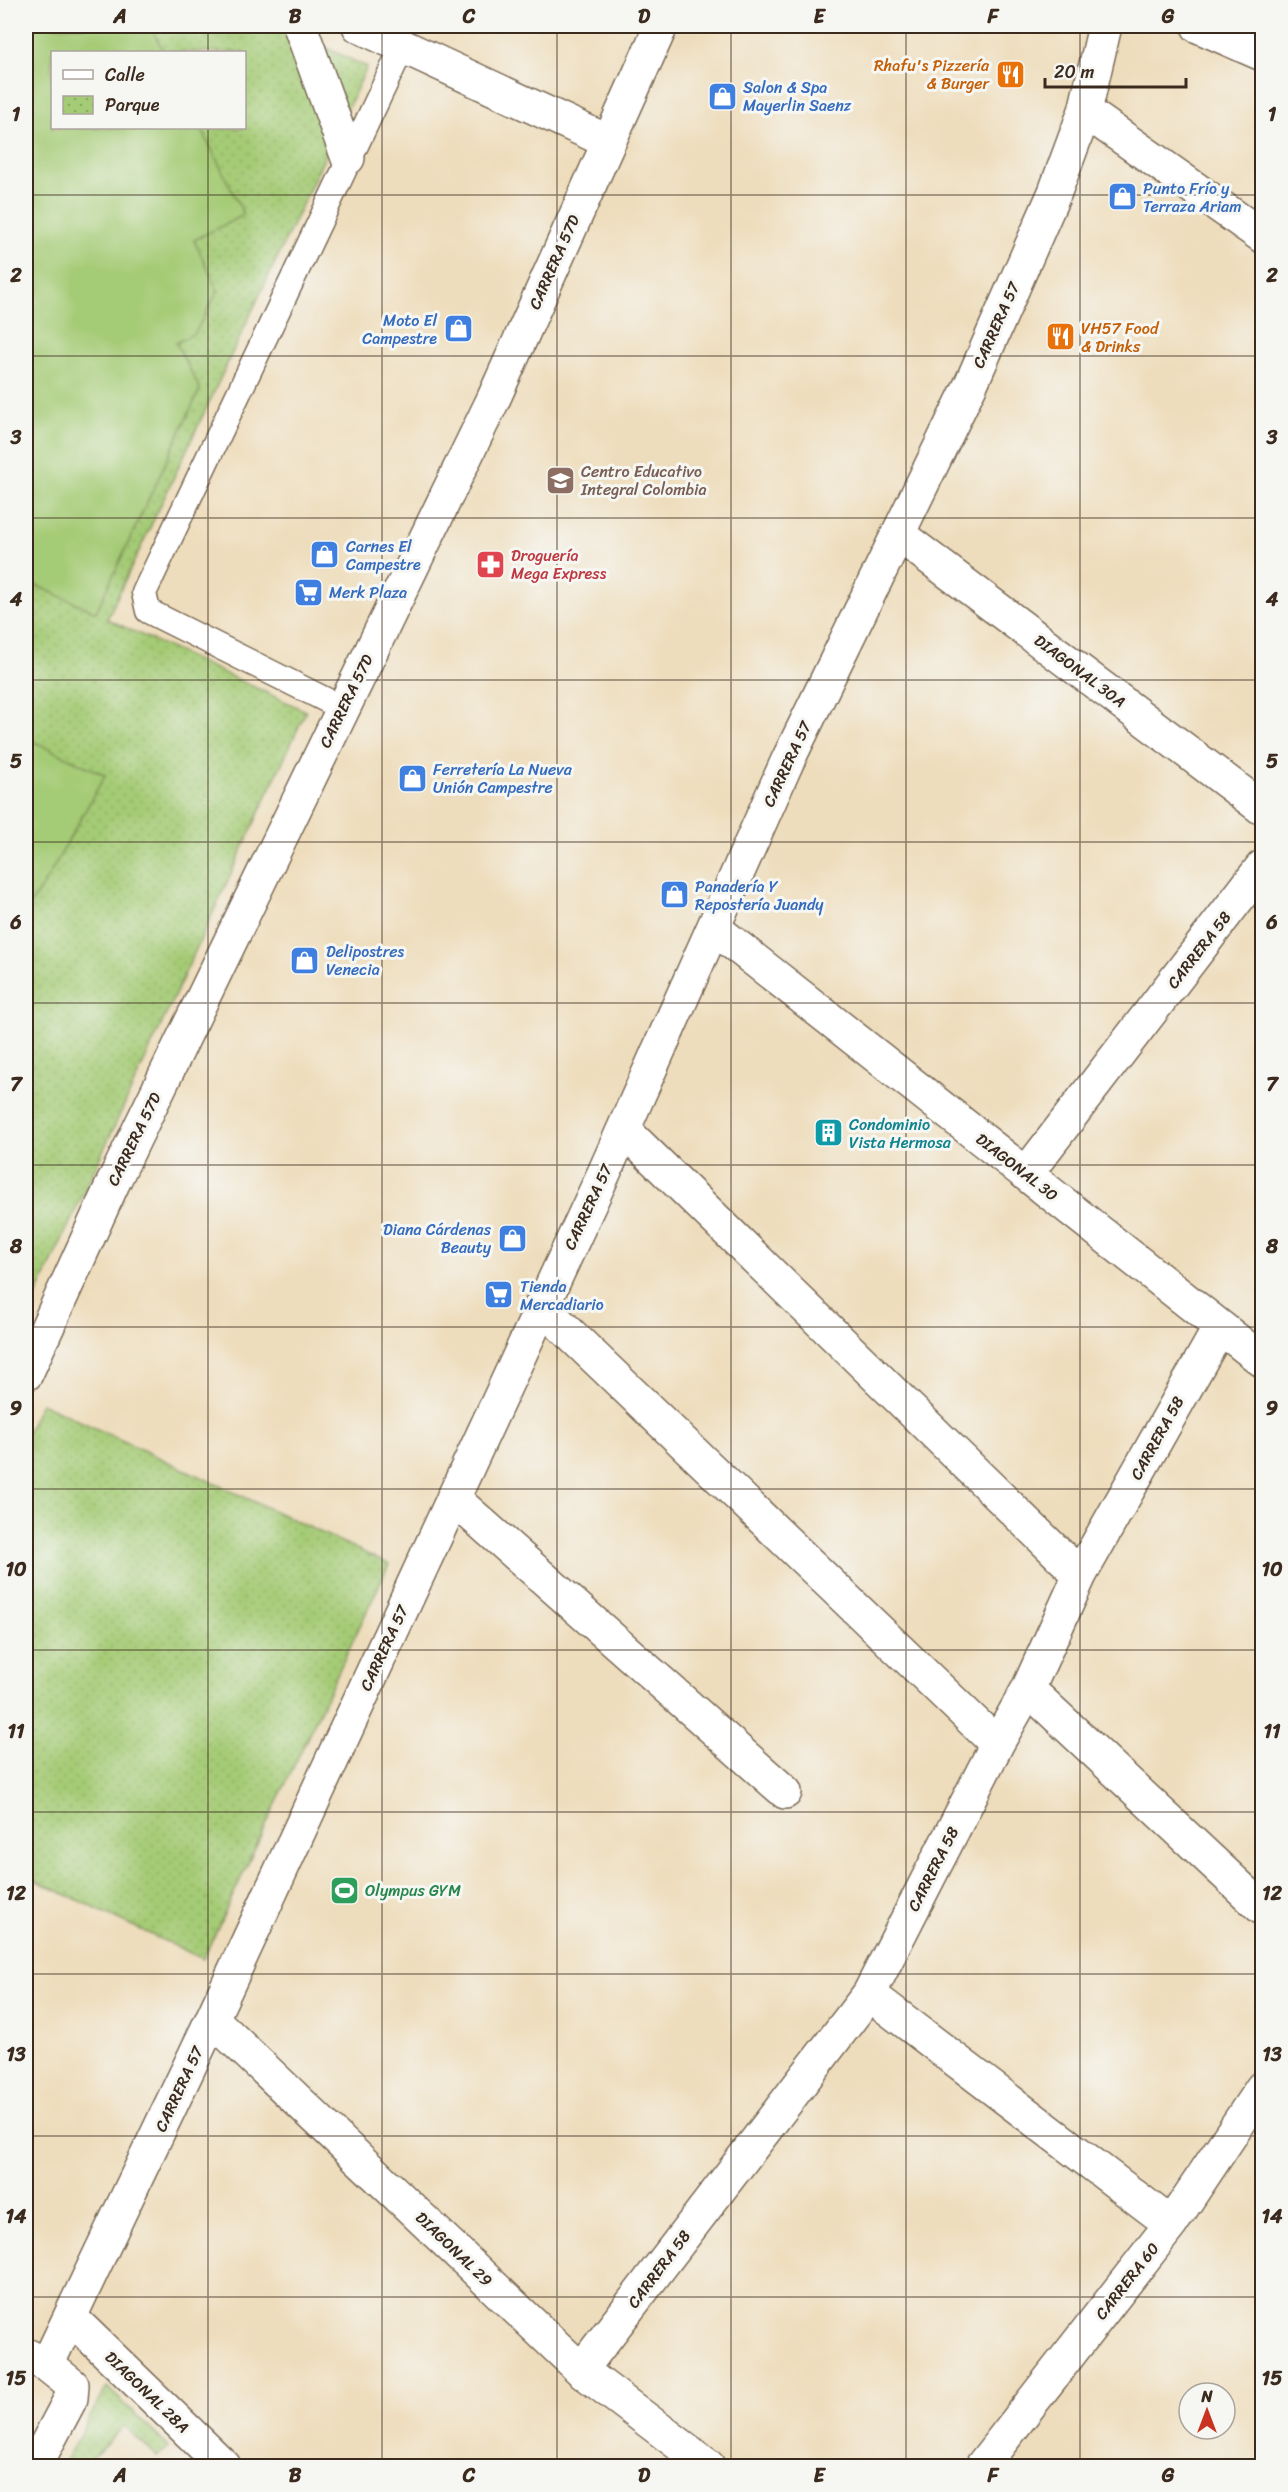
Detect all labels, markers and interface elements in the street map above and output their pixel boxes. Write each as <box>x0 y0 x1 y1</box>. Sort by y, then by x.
text: A <box>112 0 127 34</box>
text: B <box>289 0 302 34</box>
text: C <box>462 0 476 34</box>
text: D <box>638 0 651 34</box>
text: E <box>813 0 826 34</box>
text: F <box>987 0 1000 34</box>
text: G <box>1161 0 1175 34</box>
legend <box>51 51 246 129</box>
place label: Rhafu's Pizzería & Burger <box>874 51 990 98</box>
scale bar <box>1045 51 1186 89</box>
text: 20 m <box>1054 56 1094 88</box>
restaurant icon: Rhafu's Pizzería & Burger <box>994 58 1026 90</box>
text: Calle <box>105 59 145 91</box>
place label: Salon & Spa Mayerlin Saenz <box>743 73 852 120</box>
shop icon: Salon & Spa Mayerlin Saenz <box>706 80 738 112</box>
text: Parque <box>105 89 160 121</box>
text: 1 <box>12 97 21 132</box>
text: 1 <box>1268 97 1277 132</box>
place label: Punto Frío y Terraza Ariam <box>1143 174 1241 221</box>
shop icon: Punto Frío y Terraza Ariam <box>1106 181 1138 213</box>
street label: CARRERA 57D <box>520 209 588 314</box>
text: 2 <box>9 258 22 293</box>
text: 2 <box>1265 258 1278 293</box>
street label: CARRERA 57 <box>964 276 1028 373</box>
place label: Moto El Campestre <box>362 306 437 353</box>
shop icon: Moto El Campestre <box>442 313 474 345</box>
place label: VH57 Food & Drinks <box>1081 314 1160 361</box>
restaurant icon: VH57 Food & Drinks <box>1044 321 1076 353</box>
text: 3 <box>10 420 22 455</box>
text: 3 <box>1266 420 1278 455</box>
place label: Centro Educativo Integral Colombia <box>580 457 706 504</box>
school or university icon: Centro Educativo Integral Colombia <box>544 464 576 496</box>
place label: Carnes El Campestre <box>346 532 421 579</box>
shop icon: Carnes El Campestre <box>309 539 341 571</box>
place label: Droguería Mega Express <box>511 541 607 588</box>
pharmacy icon: Droguería Mega Express <box>474 548 506 580</box>
supermarket icon: Merk Plaza <box>292 576 324 608</box>
place label: Merk Plaza <box>329 578 407 607</box>
text: 4 <box>9 582 23 617</box>
text: 4 <box>1265 582 1279 617</box>
street label: DIAGONAL 30A <box>1028 627 1132 715</box>
street label: CARRERA 57D <box>311 649 381 753</box>
street label: CARRERA 57 <box>754 715 820 812</box>
text: 5 <box>10 744 22 779</box>
text: 5 <box>1266 744 1278 779</box>
place label: Ferretería La Nueva Unión Campestre <box>433 755 573 802</box>
shop icon: Ferretería La Nueva Unión Campestre <box>396 762 428 794</box>
place label: Panadería Y Repostería Juandy <box>695 872 824 919</box>
shop icon: Panadería Y Repostería Juandy <box>658 879 690 911</box>
street label: CARRERA 58 <box>1159 904 1239 995</box>
text: 6 <box>9 905 22 940</box>
text: 6 <box>1265 905 1278 940</box>
place label: Delipostres Venecia <box>326 937 404 984</box>
shop icon: Delipostres Venecia <box>289 944 321 976</box>
text: 7 <box>10 1067 23 1102</box>
text: 7 <box>1266 1067 1279 1102</box>
street label: CARRERA 57D <box>99 1087 169 1191</box>
place label: Condominio Vista Hermosa <box>849 1110 952 1157</box>
building icon: Condominio Vista Hermosa <box>812 1117 844 1149</box>
street label: DIAGONAL 30 <box>969 1125 1065 1209</box>
street label: CARRERA 57 <box>555 1158 621 1255</box>
place label: Diana Cárdenas Beauty <box>383 1215 492 1262</box>
shop icon: Diana Cárdenas Beauty <box>496 1222 528 1254</box>
text: 8 <box>9 1229 23 1264</box>
text: 8 <box>1265 1229 1279 1264</box>
place label: Tienda Mercadiario <box>520 1272 604 1319</box>
supermarket icon: Tienda Mercadiario <box>483 1279 515 1311</box>
street label: CARRERA 58 <box>1122 1390 1192 1485</box>
text: 9 <box>10 1391 22 1426</box>
text: 9 <box>1266 1391 1278 1426</box>
text: 10 <box>5 1552 27 1587</box>
text: 10 <box>1261 1552 1283 1587</box>
street label: CARRERA 57 <box>351 1599 417 1696</box>
text: 11 <box>7 1714 25 1749</box>
text: 11 <box>1263 1714 1281 1749</box>
street label: CARRERA 58 <box>899 1821 967 1917</box>
sports icon: Olympus GYM <box>328 1874 360 1906</box>
text: 12 <box>6 1876 27 1911</box>
place label: Olympus GYM <box>365 1876 461 1905</box>
text: 12 <box>1262 1876 1283 1911</box>
text: 13 <box>6 2037 26 2072</box>
text: 13 <box>1262 2037 1282 2072</box>
street label: CARRERA 57 <box>146 2040 212 2137</box>
text: 14 <box>5 2199 27 2234</box>
text: 14 <box>1261 2199 1283 2234</box>
street label: DIAGONAL 29 <box>408 2204 500 2294</box>
street label: CARRERA 58 <box>620 2223 699 2315</box>
street label: CARRERA 60 <box>1087 2236 1167 2326</box>
street label: DIAGONAL 28A <box>98 2344 196 2440</box>
text: 15 <box>6 2361 26 2396</box>
text: 15 <box>1262 2361 1282 2396</box>
north arrow <box>1177 2381 1237 2441</box>
text: N <box>1200 2382 1213 2411</box>
text: A <box>112 2458 127 2492</box>
text: B <box>289 2458 302 2492</box>
text: C <box>462 2458 476 2492</box>
text: D <box>638 2458 651 2492</box>
text: E <box>813 2458 826 2492</box>
text: F <box>987 2458 1000 2492</box>
text: G <box>1161 2458 1175 2492</box>

